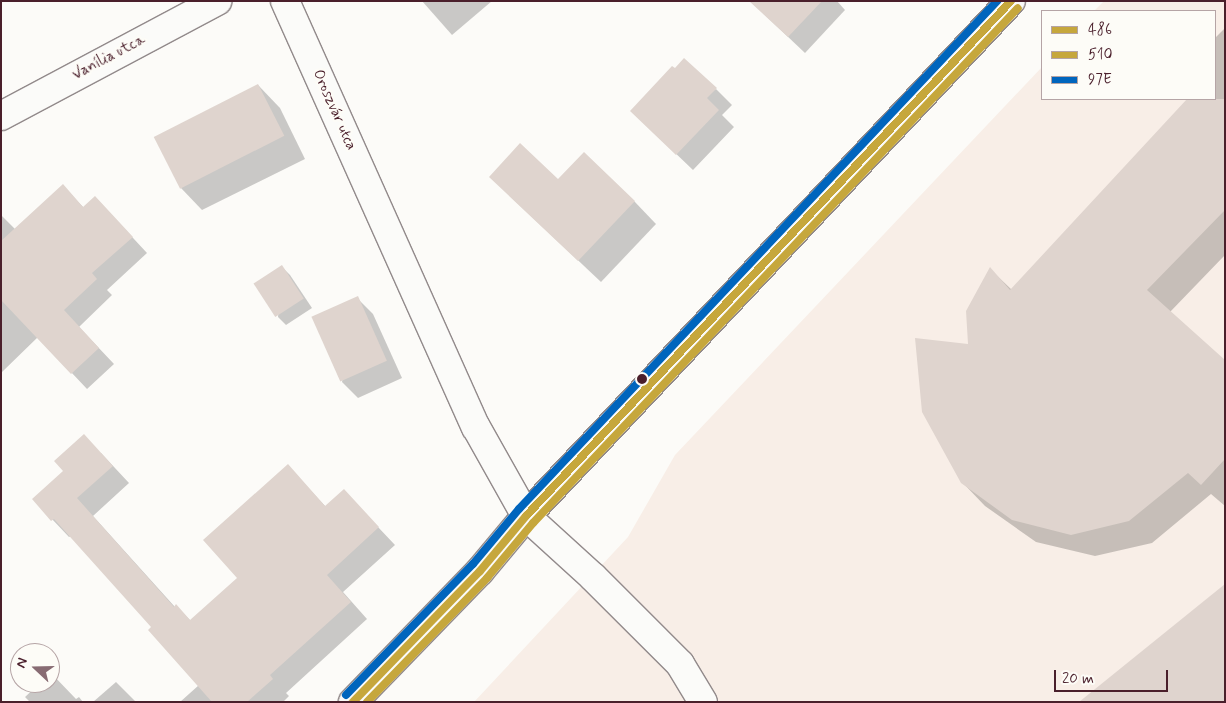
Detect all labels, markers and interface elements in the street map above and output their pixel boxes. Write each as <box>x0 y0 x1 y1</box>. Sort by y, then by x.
legend <box>1041 10 1216 100</box>
text: 486 <box>1088 20 1112 40</box>
street label: Vanília utca <box>70 31 148 85</box>
text: 510 <box>1088 45 1112 65</box>
street label: Oroszvár utca <box>307 65 361 155</box>
text: 97E <box>1088 70 1112 90</box>
unlabelled marker <box>637 374 647 384</box>
north arrow <box>10 643 60 693</box>
text: N <box>12 655 32 671</box>
scale bar <box>1056 660 1170 692</box>
text: 20 m <box>1062 669 1094 689</box>

